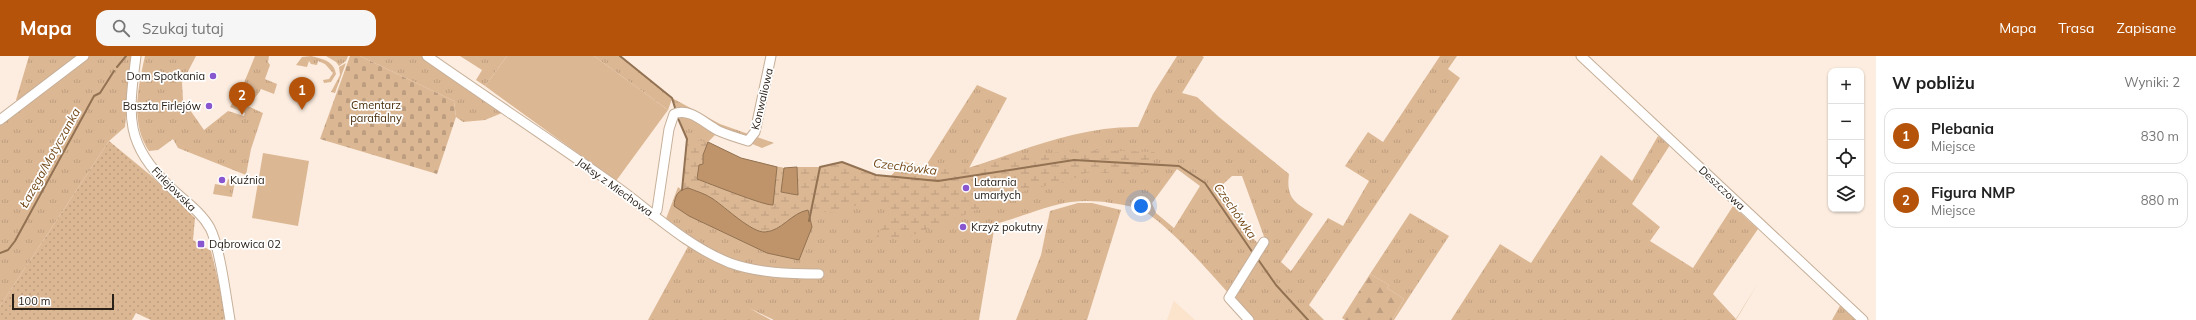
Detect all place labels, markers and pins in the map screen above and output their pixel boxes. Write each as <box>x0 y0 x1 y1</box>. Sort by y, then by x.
place label: Dom Spotkania <box>127 69 205 83</box>
marker: Dom Spotkania <box>208 71 218 81</box>
pin: 1 <box>289 77 315 110</box>
pin: 2 <box>229 82 255 115</box>
place label: Baszta Firlejów <box>123 99 201 113</box>
marker: Baszta Firlejów <box>204 101 214 111</box>
place label: Kuźnia <box>230 173 265 187</box>
marker: Kuźnia <box>217 175 227 185</box>
place label: Latarnia umarłych <box>974 175 1021 202</box>
marker: Latarnia umarłych <box>961 183 971 193</box>
place label: Krzyż pokutny <box>971 220 1043 234</box>
marker: Krzyż pokutny <box>958 222 968 232</box>
place label: Dąbrowica 02 <box>209 237 281 251</box>
marker: Dąbrowica 02 <box>196 239 206 249</box>

